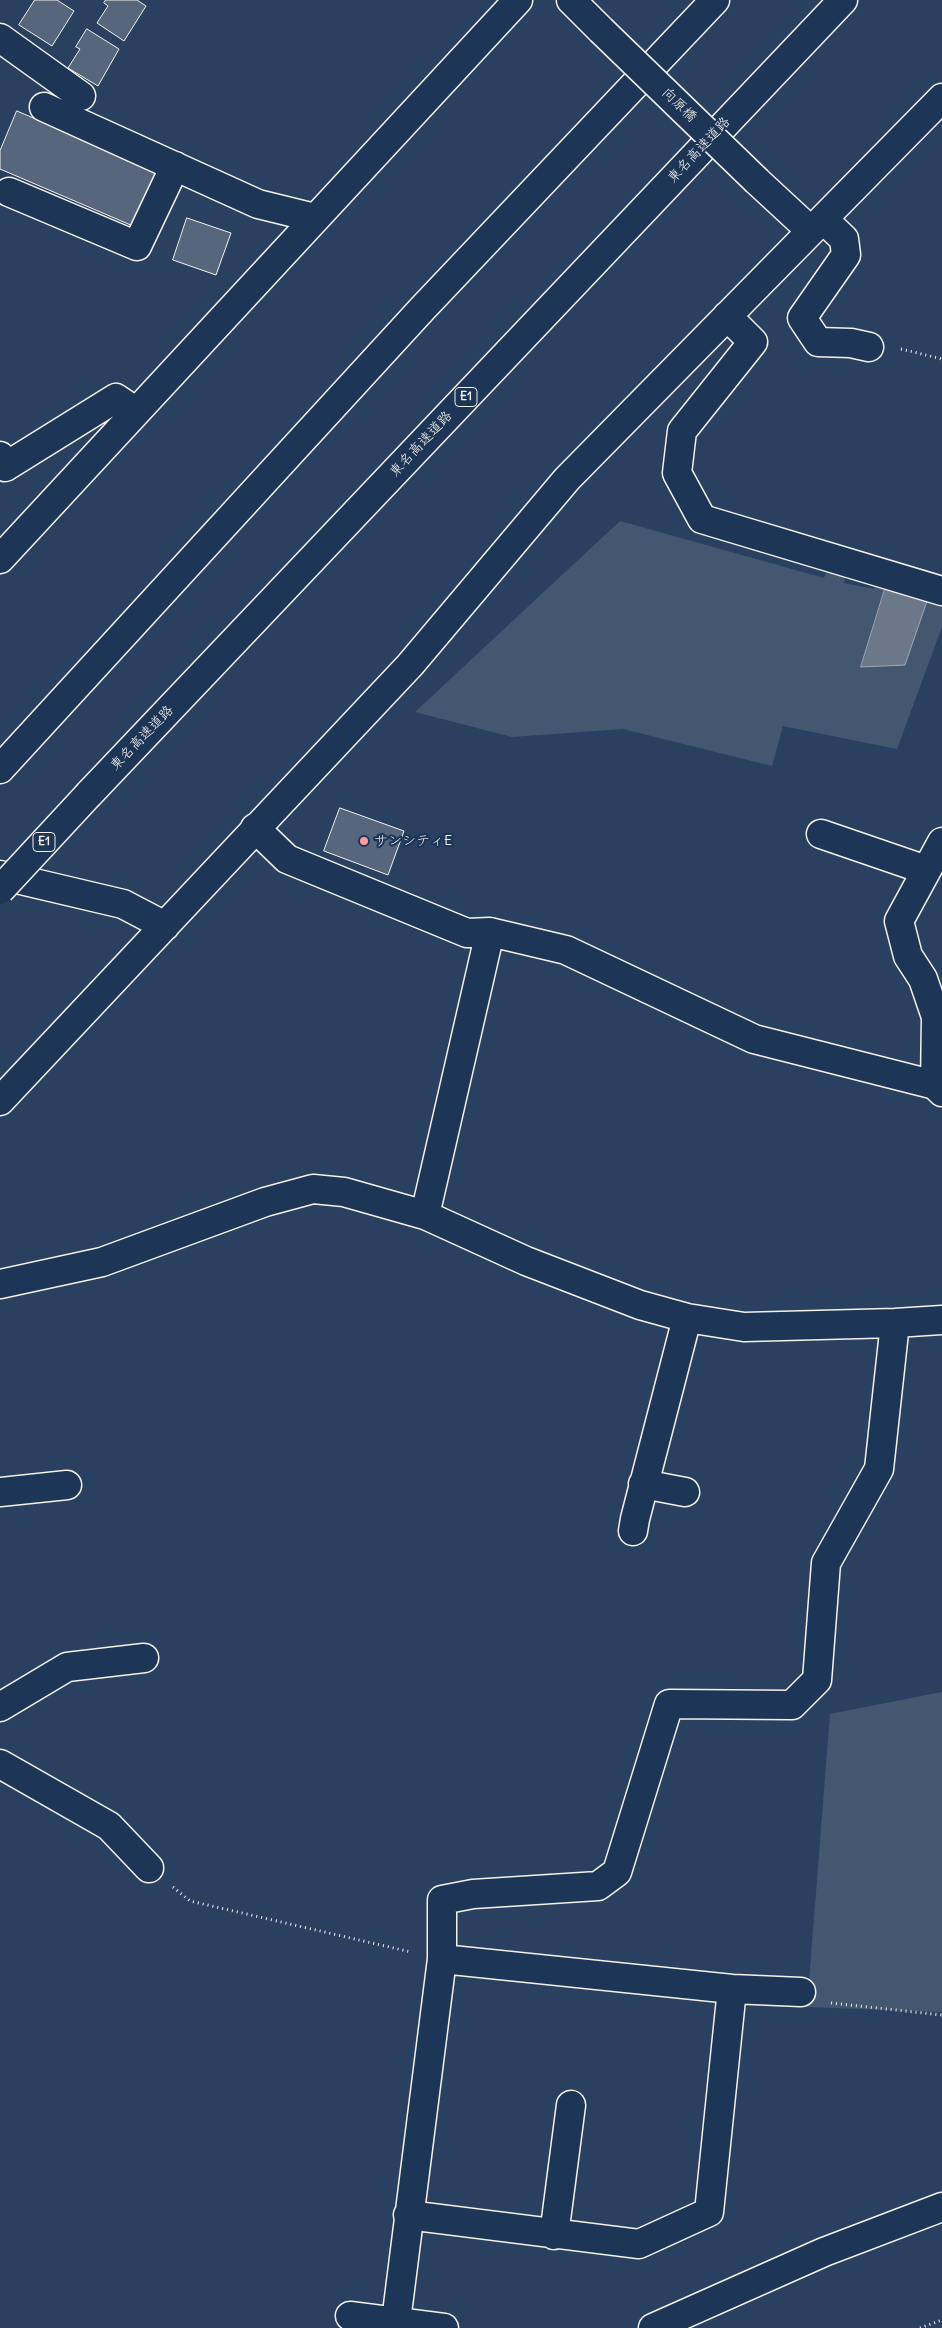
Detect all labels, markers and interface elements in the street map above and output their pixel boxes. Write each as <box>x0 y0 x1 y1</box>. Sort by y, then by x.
street label: 向原橋 <box>658 84 700 126</box>
street label: 東名高速道路 <box>664 114 734 186</box>
road number: E1 <box>455 388 477 407</box>
street label: 東名高速道路 <box>386 408 456 480</box>
street label: 東名高速道路 <box>107 702 177 774</box>
road number: E1 <box>33 832 55 852</box>
place label: サンシティE <box>374 833 452 849</box>
marker: サンシティE <box>358 835 370 847</box>

